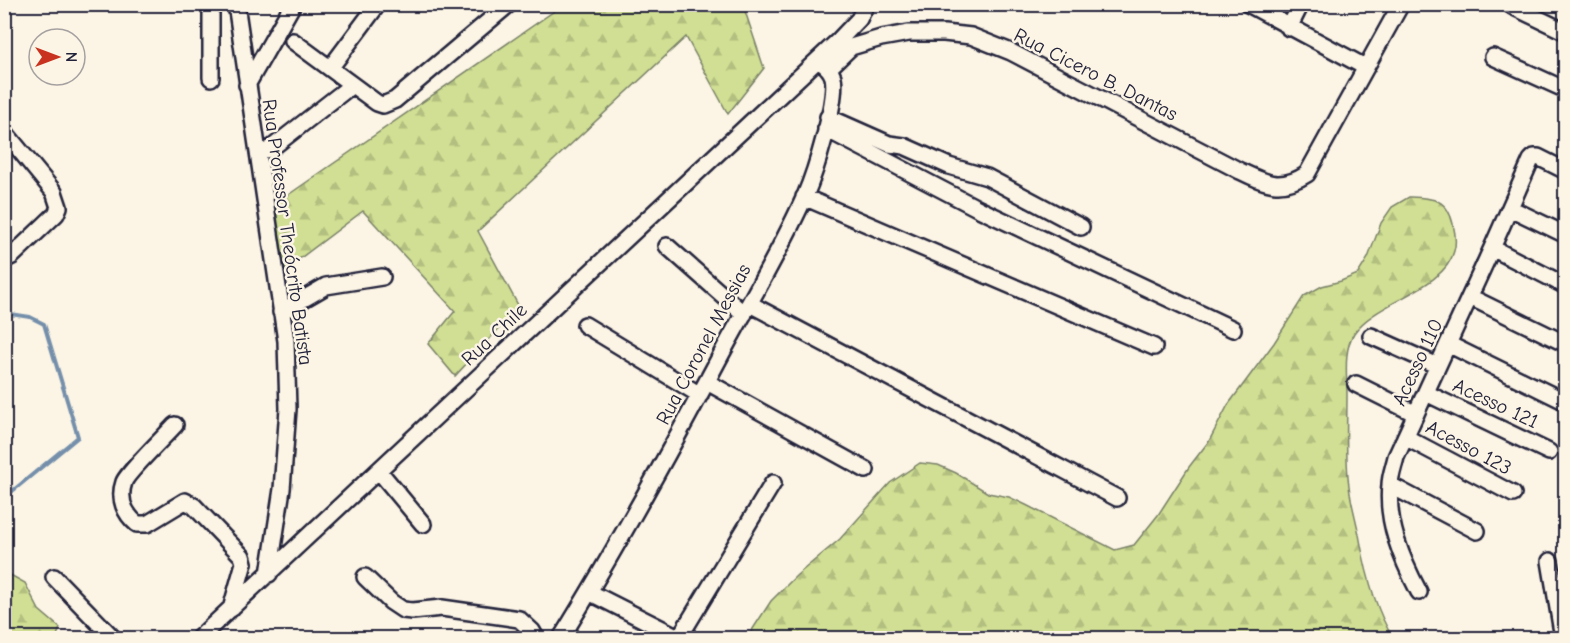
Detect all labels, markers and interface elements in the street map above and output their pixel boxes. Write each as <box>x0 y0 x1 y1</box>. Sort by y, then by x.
street label: Rua Cicero B. Dantas <box>1010 23 1181 126</box>
north arrow <box>27 27 87 87</box>
text: N <box>62 52 80 62</box>
street label: Rua Professor Theócrito Batista <box>257 98 318 367</box>
street label: Rua Coronel Messias <box>651 260 756 429</box>
street label: Rua Chile <box>457 298 532 370</box>
street label: Acesso 110 <box>1387 315 1448 409</box>
street label: Acesso 121 <box>1450 374 1542 433</box>
street label: Acesso 123 <box>1422 415 1515 480</box>

